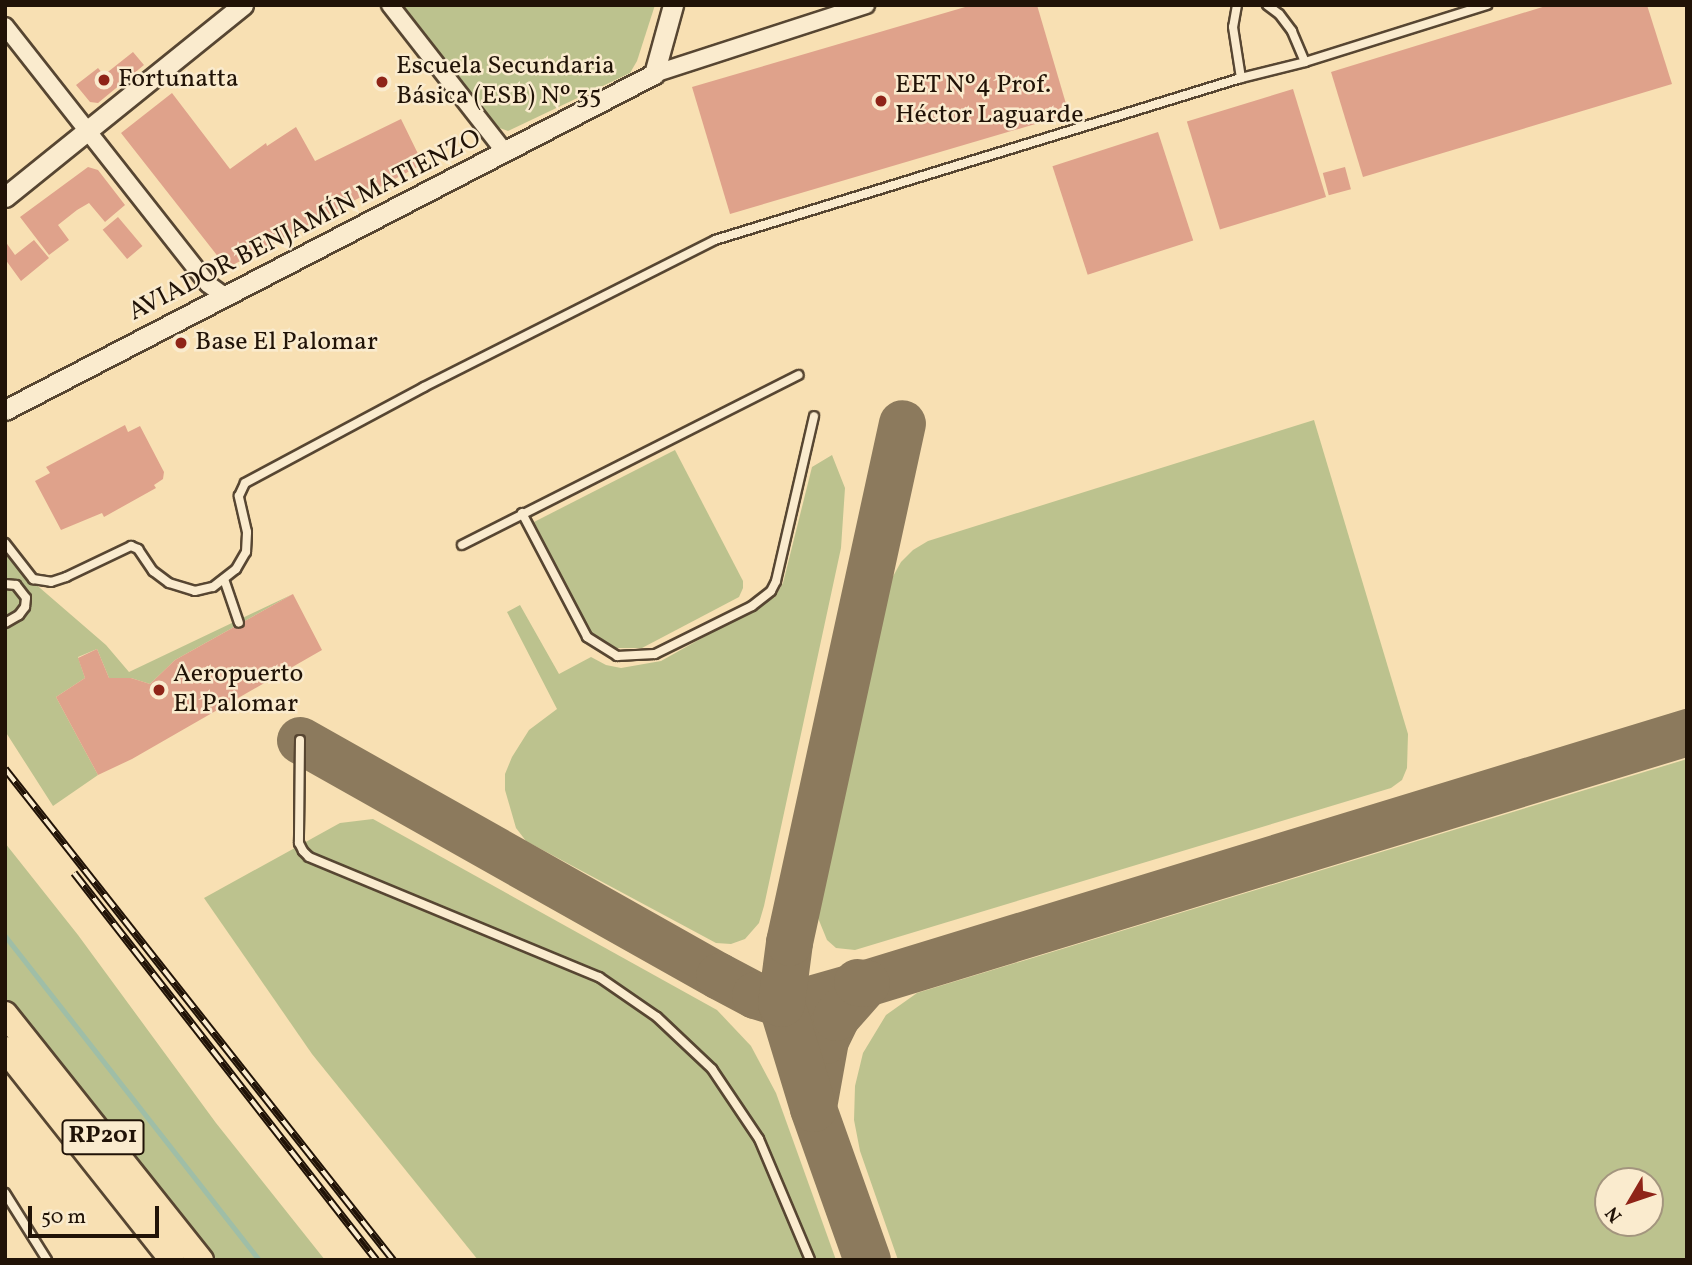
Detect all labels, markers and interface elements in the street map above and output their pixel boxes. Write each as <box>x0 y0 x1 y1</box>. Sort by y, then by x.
place label: Escuela Secundaria Básica (ESB) Nº 35 <box>396 51 615 112</box>
place label: Fortunatta <box>118 64 239 96</box>
place label: EET Nº4 Prof. Héctor Laguarde <box>895 70 1084 132</box>
marker: Fortunatta <box>96 72 112 88</box>
marker: Escuela Secundaria Básica (ESB) Nº 35 <box>374 74 390 90</box>
marker: EET Nº4 Prof. Héctor Laguarde <box>873 93 889 109</box>
street label: AVIADOR BENJAMÍN MATIENZO <box>124 123 486 329</box>
place label: Base El Palomar <box>195 327 378 359</box>
marker: Base El Palomar <box>173 335 189 351</box>
place label: Aeropuerto El Palomar <box>173 659 303 720</box>
marker: Aeropuerto El Palomar <box>151 682 167 698</box>
road number: RP201 <box>61 1116 145 1157</box>
north arrow <box>1594 1167 1664 1237</box>
scale bar <box>32 1192 163 1236</box>
text: N <box>1600 1200 1629 1228</box>
text: 50 m <box>41 1203 86 1232</box>

